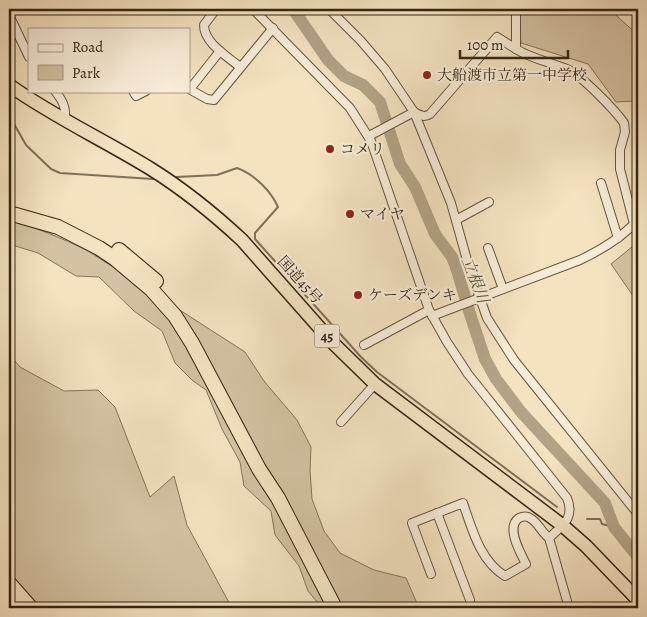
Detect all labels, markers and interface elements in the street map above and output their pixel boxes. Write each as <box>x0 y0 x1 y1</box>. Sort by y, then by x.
legend <box>28 28 190 92</box>
scale bar <box>460 28 567 60</box>
text: 100 m <box>467 35 504 55</box>
text: Road <box>72 37 104 57</box>
text: Park <box>72 63 101 83</box>
place label: 大船渡市立第一中学校 <box>437 65 587 85</box>
marker: 大船渡市立第一中学校 <box>421 69 433 81</box>
place label: コメリ <box>340 139 385 159</box>
marker: コメリ <box>324 143 336 155</box>
place label: マイヤ <box>360 204 405 224</box>
marker: マイヤ <box>344 208 356 220</box>
street label: 国道45号 <box>273 252 327 308</box>
water label: 立根川 <box>456 254 495 308</box>
place label: ケーズデンキ <box>368 285 457 305</box>
marker: ケーズデンキ <box>352 289 364 301</box>
road number: 45 <box>314 324 340 348</box>

